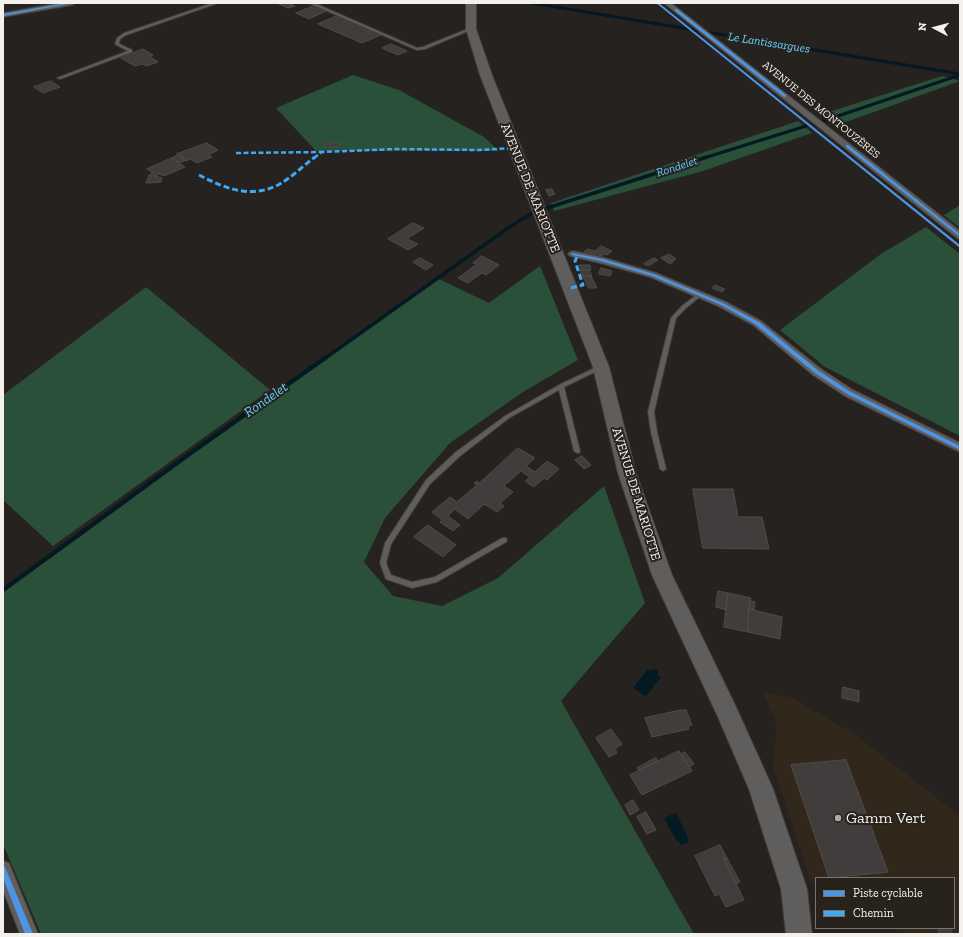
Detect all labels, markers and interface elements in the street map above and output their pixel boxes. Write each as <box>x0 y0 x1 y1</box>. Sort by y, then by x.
north arrow <box>915 8 955 48</box>
text: N <box>916 22 929 32</box>
water label: Le Lantissargues <box>727 29 811 57</box>
street label: AVENUE DES MONTOUZÈRES <box>760 58 882 162</box>
street label: AVENUE DE MARIOTTE <box>497 121 563 255</box>
water label: Rondelet <box>654 154 700 180</box>
water label: Rondelet <box>241 379 291 421</box>
street label: AVENUE DE MARIOTTE <box>608 426 664 562</box>
place label: Gamm Vert <box>846 808 926 828</box>
marker: Gamm Vert <box>833 813 843 823</box>
legend <box>815 877 955 929</box>
text: Piste cyclable <box>853 886 923 900</box>
text: Chemin <box>853 906 894 920</box>

